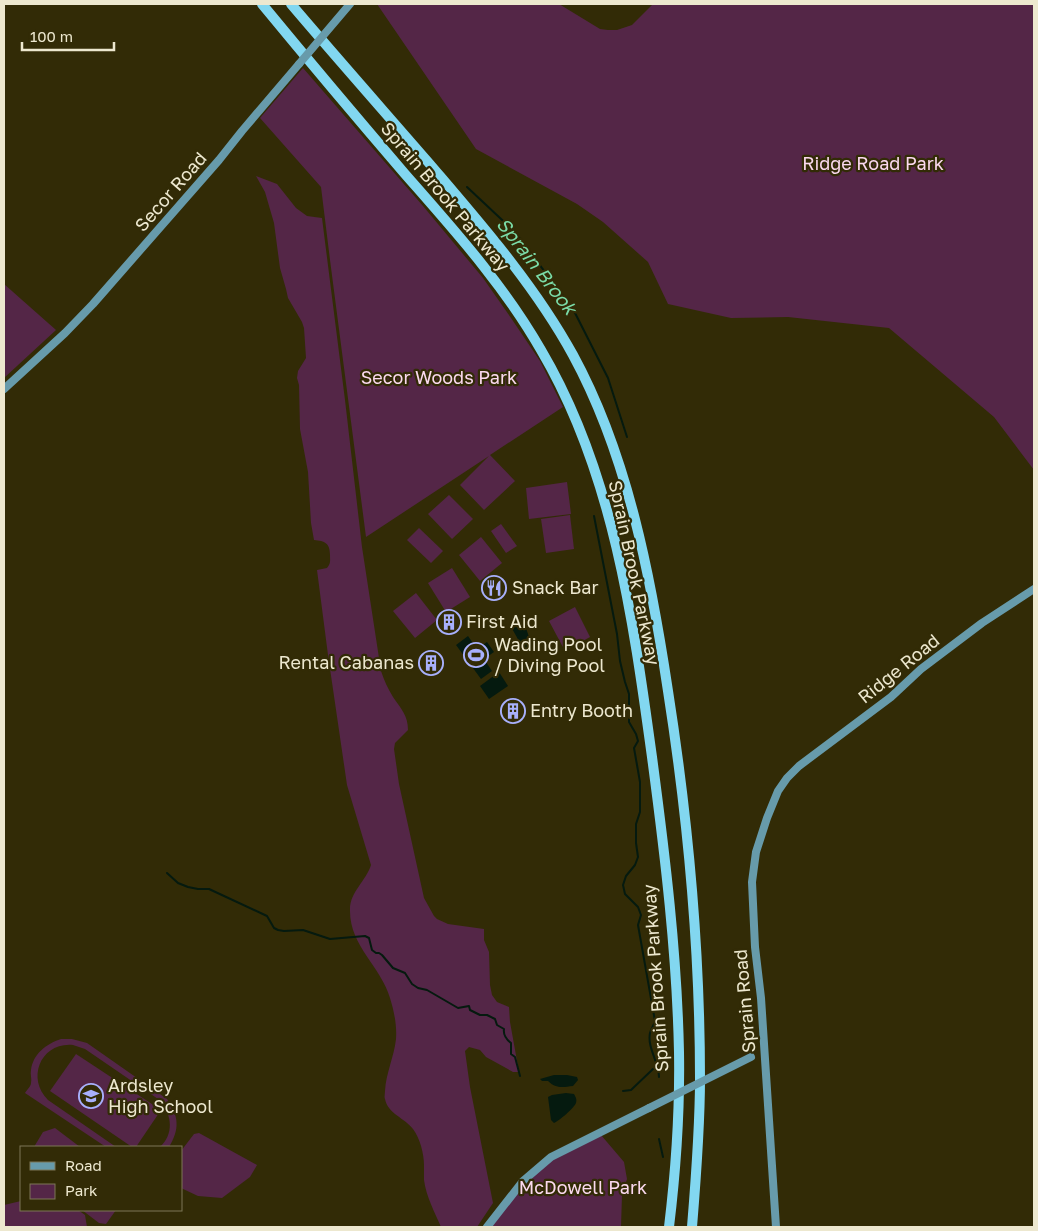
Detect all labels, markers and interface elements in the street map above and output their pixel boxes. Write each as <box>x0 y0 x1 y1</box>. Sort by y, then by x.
scale bar <box>22 20 115 52</box>
text: 100 m <box>30 27 73 45</box>
street label: Sprain Brook Parkway <box>377 117 515 276</box>
street label: Secor Road <box>130 147 211 236</box>
park label: Ridge Road Park <box>802 152 944 174</box>
water label: Sprain Brook <box>492 213 584 321</box>
park label: Secor Woods Park <box>361 366 517 388</box>
street label: Sprain Brook Parkway <box>605 478 665 667</box>
restaurant icon: Snack Bar <box>481 575 507 601</box>
place label: Snack Bar <box>512 576 599 598</box>
building icon: First Aid <box>436 609 462 635</box>
place label: First Aid <box>466 610 538 632</box>
street label: Ridge Road <box>853 629 943 708</box>
place label: Wading Pool / Diving Pool <box>494 633 605 676</box>
sports icon: Wading Pool / Diving Pool <box>463 642 489 668</box>
building icon: Rental Cabanas <box>418 650 444 676</box>
place label: Rental Cabanas <box>279 651 414 673</box>
building icon: Entry Booth <box>500 698 526 724</box>
place label: Entry Booth <box>530 699 633 721</box>
street label: Sprain Brook Parkway <box>637 883 673 1073</box>
street label: Sprain Road <box>729 948 759 1054</box>
place label: Ardsley High School <box>108 1074 213 1117</box>
school or university icon: Ardsley High School <box>78 1083 104 1109</box>
legend <box>20 1146 182 1211</box>
text: Road <box>65 1156 102 1174</box>
park label: McDowell Park <box>519 1176 647 1198</box>
text: Park <box>65 1181 98 1199</box>

